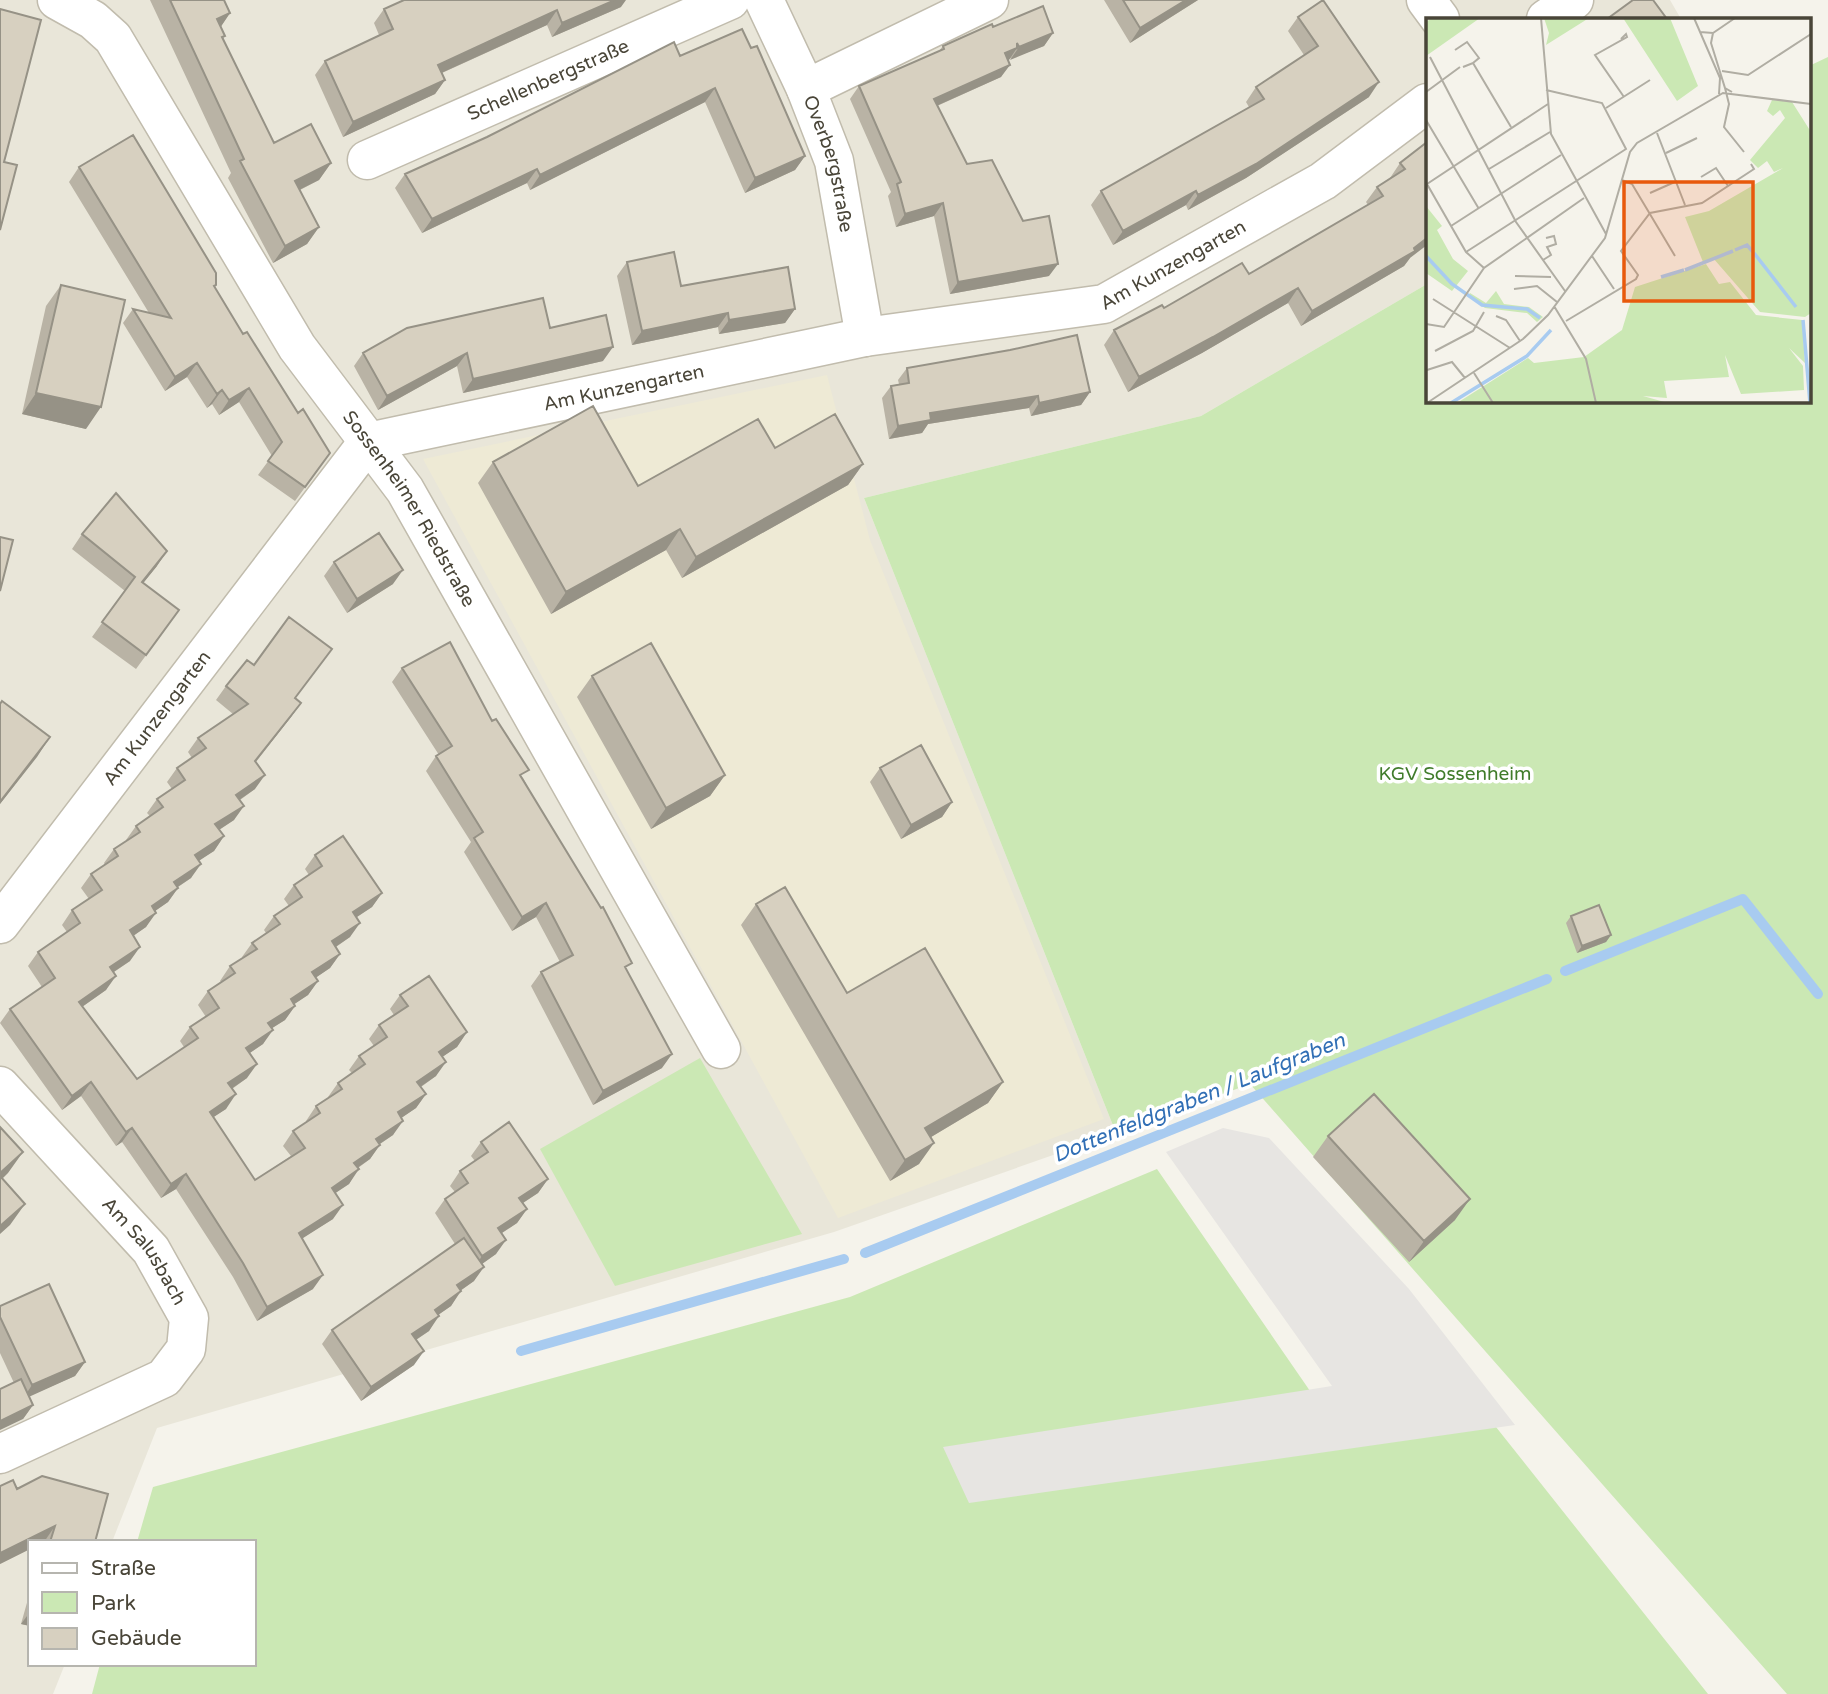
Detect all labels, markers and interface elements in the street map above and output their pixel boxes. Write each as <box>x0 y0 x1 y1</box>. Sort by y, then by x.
inset map <box>1426 18 1811 402</box>
street label: Schellenbergstraße <box>464 35 632 125</box>
street label: Overbergstraße <box>799 92 857 234</box>
street label: Am Kunzengarten <box>1096 215 1250 315</box>
street label: Am Kunzengarten <box>542 360 706 416</box>
street label: Sossenheimer Riedstraße <box>338 406 480 611</box>
street label: Am Kunzengarten <box>99 646 216 790</box>
park label: KGV Sossenheim <box>1379 763 1532 785</box>
water label: Dottenfeldgraben / Laufgraben <box>1049 1027 1350 1168</box>
street label: Am Salusbach <box>97 1193 191 1309</box>
legend <box>28 1540 256 1666</box>
text: Straße <box>91 1556 156 1581</box>
text: Park <box>91 1591 136 1616</box>
text: Gebäude <box>91 1626 182 1651</box>

